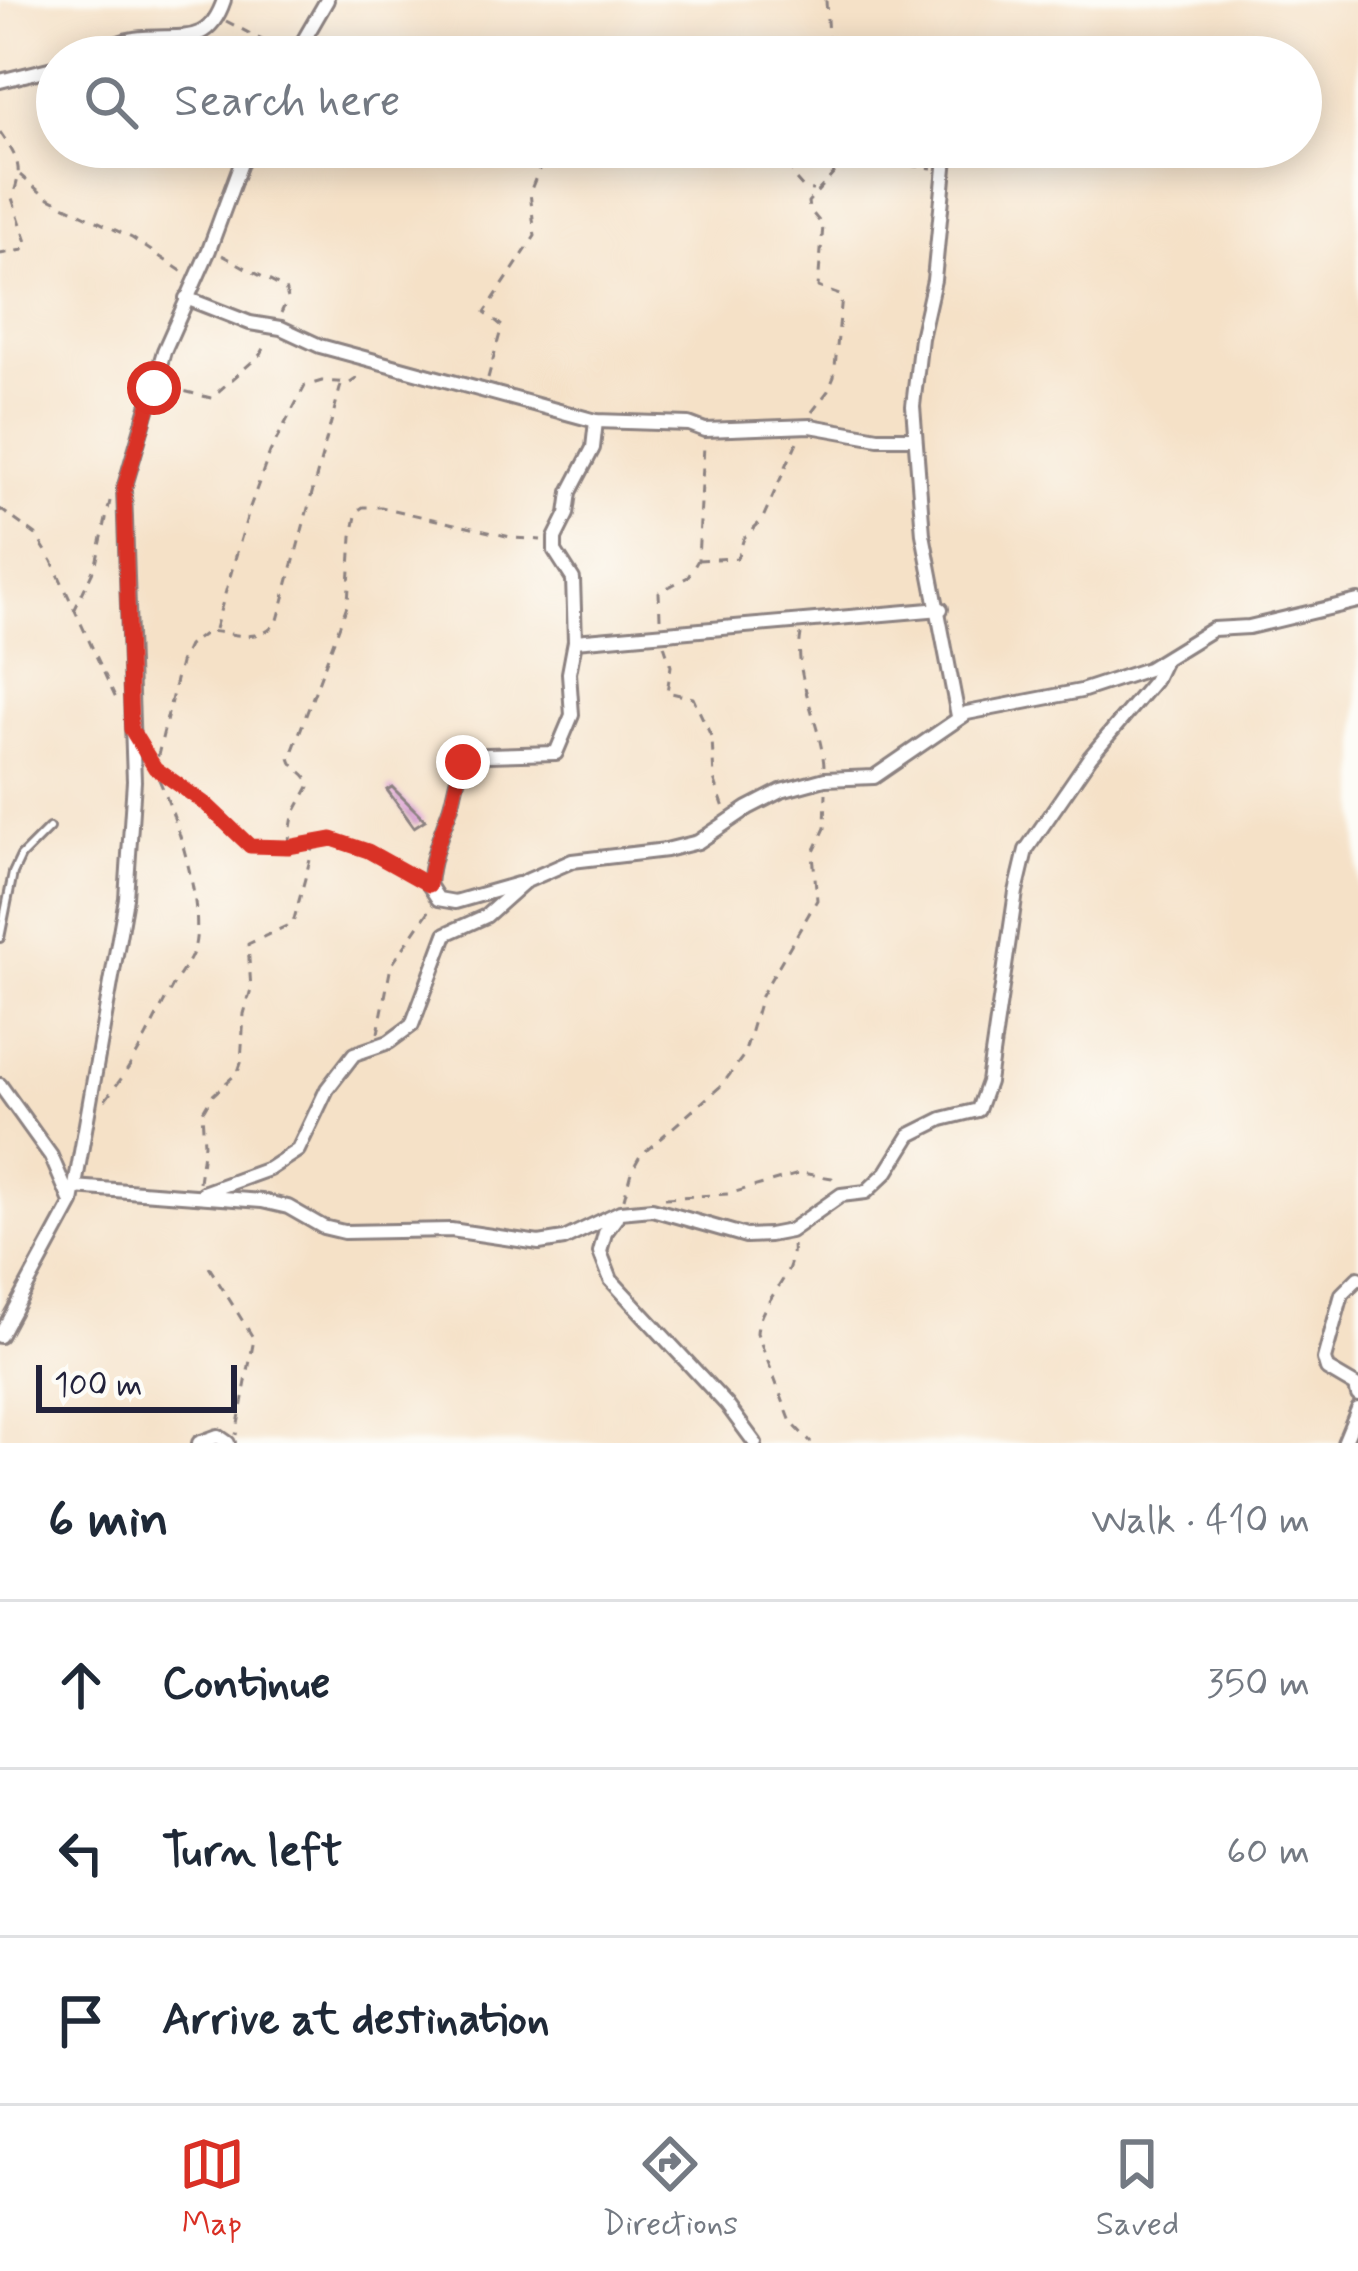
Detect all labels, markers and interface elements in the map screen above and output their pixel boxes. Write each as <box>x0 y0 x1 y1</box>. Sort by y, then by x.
search box <box>36 36 1322 168</box>
icon: search <box>78 69 144 135</box>
text: Search here <box>174 73 401 132</box>
route start <box>127 361 181 415</box>
route end <box>436 735 490 789</box>
scale bar <box>36 1359 237 1412</box>
text: 100 m <box>54 1364 143 1408</box>
text: 6 min <box>48 1488 169 1554</box>
text: Walk · 410 m <box>1091 1496 1310 1547</box>
icon: ahead <box>48 1652 114 1718</box>
text: Continue <box>162 1655 330 1714</box>
text: 350 m <box>1207 1659 1310 1710</box>
icon: left <box>48 1820 114 1886</box>
text: Turn left <box>162 1823 342 1882</box>
text: 60 m <box>1226 1827 1310 1878</box>
icon: arrive <box>48 1988 114 2054</box>
text: Arrive at destination <box>162 1991 550 2050</box>
tab: Map <box>179 2131 245 2247</box>
tab: Directions <box>602 2131 738 2247</box>
tab: Saved <box>1096 2131 1179 2247</box>

